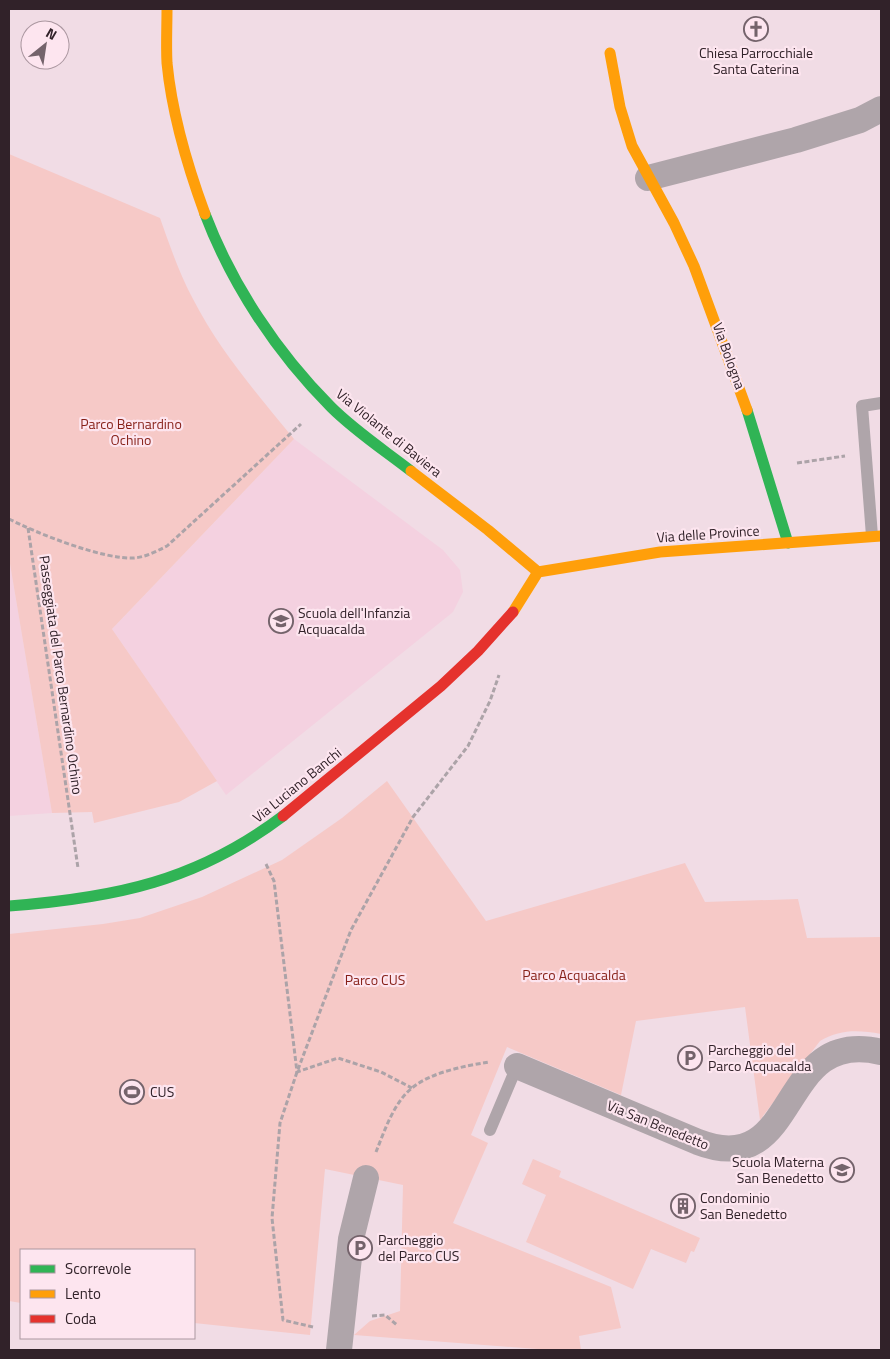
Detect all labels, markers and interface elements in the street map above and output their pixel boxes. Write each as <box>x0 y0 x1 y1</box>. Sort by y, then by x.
church icon: Chiesa Parrocchiale Santa Caterina <box>743 16 769 42</box>
north arrow <box>20 20 70 70</box>
text: N <box>42 22 61 45</box>
place label: Chiesa Parrocchiale Santa Caterina <box>699 42 813 79</box>
street label: Via Bologna <box>708 319 751 392</box>
street label: Via Violante di Baviera <box>332 383 447 482</box>
park label: Parco Bernardino Ochino <box>80 413 182 450</box>
street label: Via delle Province <box>656 519 760 548</box>
street label: Passeggiata del Parco Bernardino Ochino <box>34 554 89 796</box>
place label: Scuola dell'Infanzia Acquacalda <box>298 602 410 639</box>
school or university icon: Scuola dell'Infanzia Acquacalda <box>268 608 294 634</box>
street label: Via Luciano Banchi <box>248 742 346 827</box>
park label: Parco Acquacalda <box>522 964 626 985</box>
park label: Parco CUS <box>345 969 405 990</box>
place label: Parcheggio del Parco Acquacalda <box>708 1039 811 1076</box>
parking icon: Parcheggio del Parco Acquacalda <box>677 1045 703 1071</box>
sports icon: CUS <box>119 1079 145 1105</box>
place label: CUS <box>150 1081 174 1102</box>
street label: Via San Benedetto <box>604 1094 712 1155</box>
place label: Scuola Materna San Benedetto <box>732 1151 824 1188</box>
school or university icon: Scuola Materna San Benedetto <box>829 1157 855 1183</box>
place label: Condominio San Benedetto <box>700 1187 787 1224</box>
building icon: Condominio San Benedetto <box>670 1193 696 1219</box>
place label: Parcheggio del Parco CUS <box>378 1229 459 1266</box>
parking icon: Parcheggio del Parco CUS <box>347 1235 373 1261</box>
legend <box>20 1249 195 1339</box>
text: Scorrevole <box>65 1257 131 1280</box>
text: Lento <box>65 1282 101 1305</box>
text: Coda <box>65 1307 97 1330</box>

